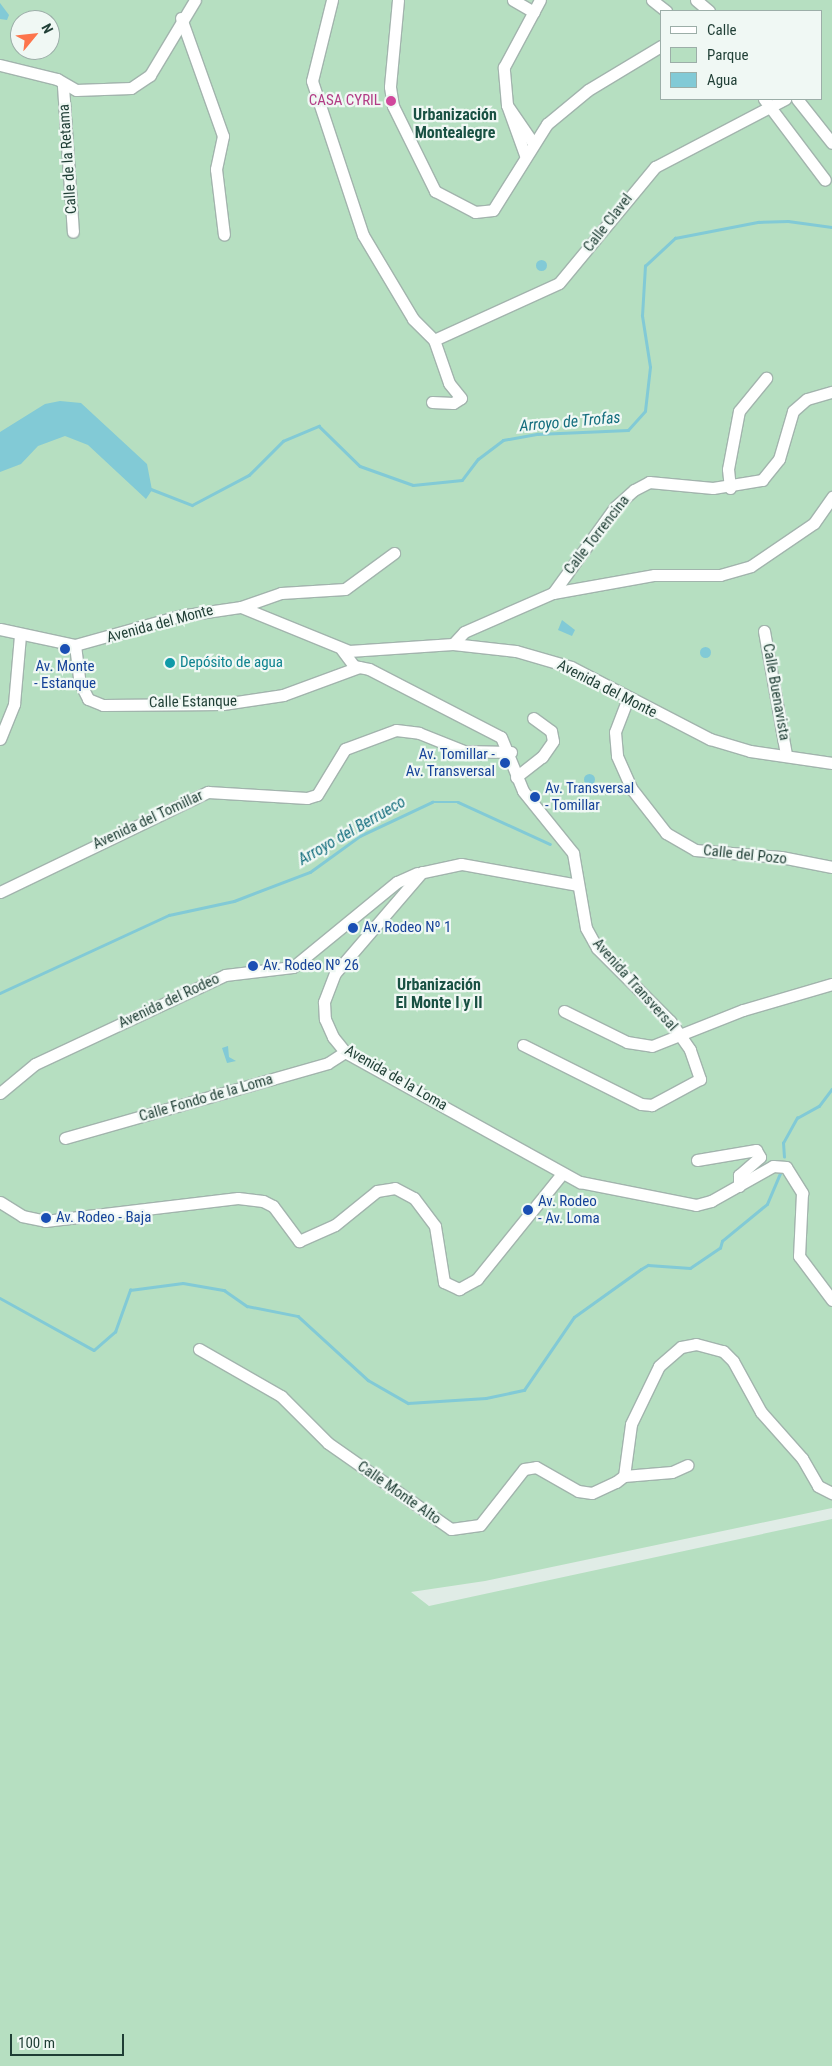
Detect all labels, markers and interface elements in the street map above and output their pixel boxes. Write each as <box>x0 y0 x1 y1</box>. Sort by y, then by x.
north arrow <box>10 10 60 60</box>
legend <box>660 10 822 100</box>
text: N <box>38 21 56 36</box>
text: Calle <box>707 21 737 39</box>
text: Parque <box>707 46 749 64</box>
text: Agua <box>707 71 737 89</box>
place label: CASA CYRIL <box>309 92 381 110</box>
marker: CASA CYRIL <box>385 95 397 107</box>
street label: Calle de la Retama <box>55 103 81 215</box>
district label: Urbanización Montealegre <box>413 105 497 143</box>
street label: Calle Clavel <box>580 190 636 256</box>
water label: Arroyo de Trofas <box>519 408 621 436</box>
street label: Calle Torrencina <box>560 492 634 578</box>
street label: Avenida del Monte <box>105 601 215 647</box>
street label: Calle Buenavista <box>759 642 793 742</box>
marker: Av. Monte - Estanque <box>59 643 71 655</box>
place label: Depósito de agua <box>180 654 283 672</box>
street label: Avenida del Monte <box>554 656 660 722</box>
place label: Av. Monte - Estanque <box>34 657 96 692</box>
marker: Depósito de agua <box>164 657 176 669</box>
street label: Calle Estanque <box>149 692 237 712</box>
place label: Av. Tomillar - Av. Transversal <box>405 745 495 780</box>
marker: Av. Tomillar - Av. Transversal <box>499 757 511 769</box>
place label: Av. Transversal - Tomillar <box>545 779 635 814</box>
street label: Avenida del Tomillar <box>90 787 206 853</box>
marker: Av. Transversal - Tomillar <box>529 791 541 803</box>
water label: Arroyo del Berrueco <box>295 792 409 870</box>
street label: Calle del Pozo <box>702 842 788 868</box>
place label: Av. Rodeo Nº 1 <box>363 919 451 937</box>
marker: Av. Rodeo Nº 1 <box>347 922 359 934</box>
street label: Avenida Transversal <box>589 935 681 1035</box>
place label: Av. Rodeo Nº 26 <box>263 957 359 975</box>
marker: Av. Rodeo Nº 26 <box>247 960 259 972</box>
street label: Avenida del Rodeo <box>116 970 222 1032</box>
district label: Urbanización El Monte I y II <box>395 975 483 1013</box>
street label: Avenida de la Loma <box>341 1041 451 1115</box>
street label: Calle Fondo de la Loma <box>137 1070 275 1126</box>
place label: Av. Rodeo - Av. Loma <box>538 1192 600 1227</box>
marker: Av. Rodeo - Av. Loma <box>522 1204 534 1216</box>
place label: Av. Rodeo - Baja <box>56 1209 151 1227</box>
marker: Av. Rodeo - Baja <box>40 1212 52 1224</box>
street label: Calle Monte Alto <box>354 1458 444 1528</box>
scale bar <box>12 2024 126 2056</box>
text: 100 m <box>18 2034 55 2052</box>

